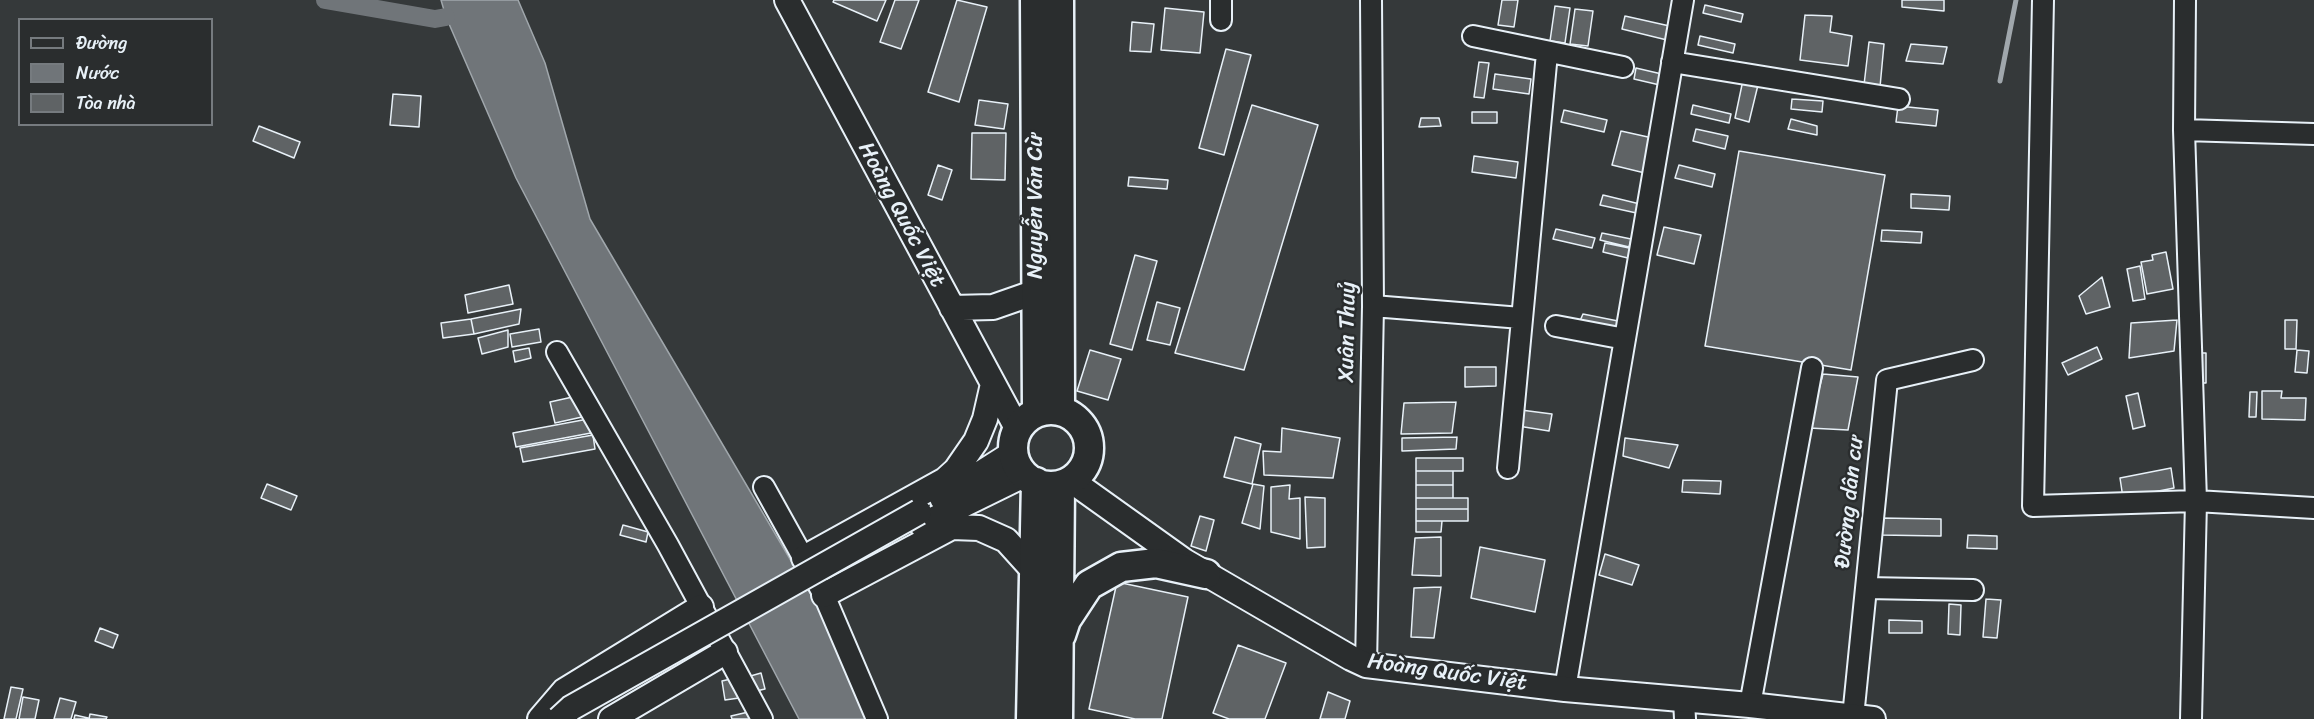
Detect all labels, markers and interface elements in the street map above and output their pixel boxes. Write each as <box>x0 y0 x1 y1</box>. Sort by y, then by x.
legend <box>18 18 213 126</box>
text: Đường <box>76 27 127 59</box>
text: Nước <box>76 57 119 89</box>
text: Tòa nhà <box>76 87 135 119</box>
street label: Nguyễn Văn Cừ <box>1023 133 1049 279</box>
street label: Hoàng Quốc Việt <box>852 138 950 292</box>
street label: Xuân Thuỷ <box>1334 282 1362 382</box>
street label: Đường dân cư <box>1830 434 1870 570</box>
street label: Hoàng Quốc Việt <box>1366 649 1528 697</box>

